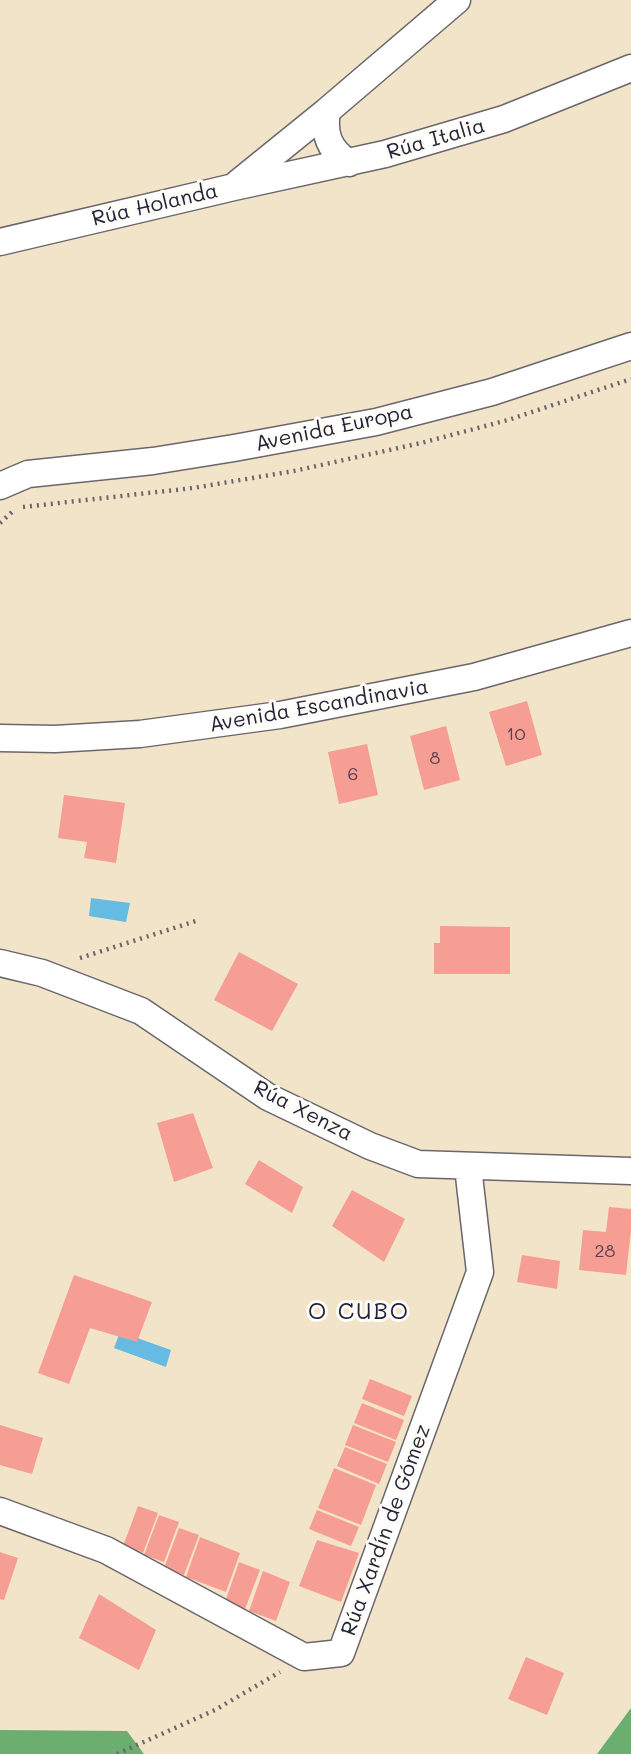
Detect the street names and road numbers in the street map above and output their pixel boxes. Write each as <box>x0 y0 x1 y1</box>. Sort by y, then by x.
street label: Rúa Italia <box>384 113 488 165</box>
street label: Rúa Holanda <box>90 178 220 232</box>
street label: Avenida Europa <box>253 399 415 457</box>
street label: Avenida Escandinavia <box>207 674 431 738</box>
street label: Rúa Xenza <box>249 1075 357 1147</box>
street label: Rúa Xardín de Gómez <box>336 1421 436 1639</box>

